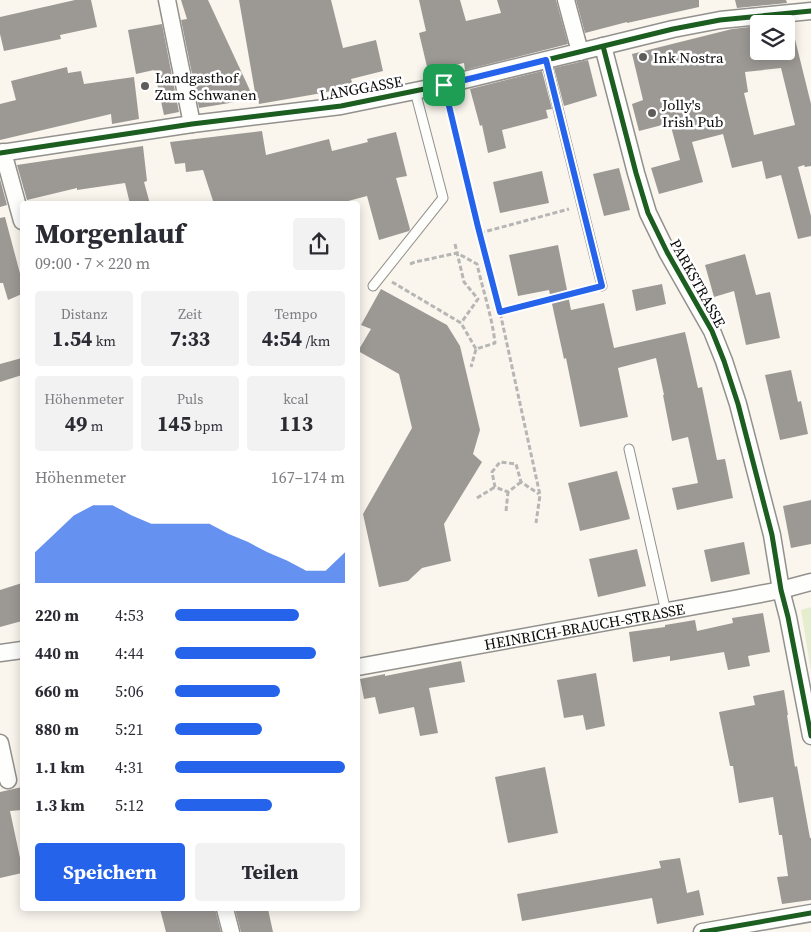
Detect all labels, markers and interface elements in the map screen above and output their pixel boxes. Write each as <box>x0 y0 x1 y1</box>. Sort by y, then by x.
map controls <box>750 15 795 60</box>
button: layers <box>750 15 795 60</box>
place label: Ink Nostra <box>653 47 724 68</box>
marker: Ink Nostra <box>637 51 649 63</box>
pin <box>423 64 465 106</box>
place label: Landgasthof Zum Schwanen <box>155 67 257 105</box>
street label: LANGGASSE <box>318 70 404 106</box>
icon: arrive <box>430 71 458 99</box>
marker: Landgasthof Zum Schwanen <box>139 80 151 92</box>
place label: Jolly's Irish Pub <box>661 94 724 132</box>
marker: Jolly's Irish Pub <box>646 107 658 119</box>
text: Morgenlauf <box>35 214 185 252</box>
button: share <box>293 218 345 270</box>
street label: PARKSTRASSE <box>665 235 731 331</box>
text: 09:00 · 7 × 220 m <box>35 252 150 274</box>
text: Distanz <box>61 304 107 324</box>
text: Zeit <box>178 304 202 324</box>
text: Tempo <box>275 304 317 324</box>
text: 1.54 <box>52 324 92 353</box>
text: 7:33 <box>170 324 210 353</box>
text: 4:54 <box>262 324 302 353</box>
text: km <box>92 331 116 351</box>
text: /km <box>302 331 330 351</box>
text: Höhenmeter <box>44 389 124 409</box>
text: Puls <box>177 389 203 409</box>
text: kcal <box>283 389 309 409</box>
text: 49 <box>65 409 87 438</box>
text: 145 <box>157 409 191 438</box>
text: 113 <box>279 409 313 438</box>
text: m <box>87 416 103 436</box>
text: bpm <box>191 416 223 436</box>
text: Höhenmeter <box>35 466 126 488</box>
text: 167–174 m <box>271 466 345 488</box>
street label: HEINRICH-BRAUCH-STRASSE <box>482 598 686 654</box>
text: 220 m <box>35 604 79 626</box>
text: 4:53 <box>115 604 144 626</box>
text: 440 m <box>35 642 79 664</box>
text: 4:44 <box>115 642 144 664</box>
text: 660 m <box>35 680 79 702</box>
text: 5:06 <box>115 680 144 702</box>
text: 880 m <box>35 718 79 740</box>
text: 5:21 <box>115 718 144 740</box>
text: 1.1 km <box>35 756 85 778</box>
text: 4:31 <box>115 756 144 778</box>
text: 1.3 km <box>35 794 85 816</box>
text: 5:12 <box>115 794 144 816</box>
button: Speichern <box>35 843 185 901</box>
button: Teilen <box>195 843 345 901</box>

